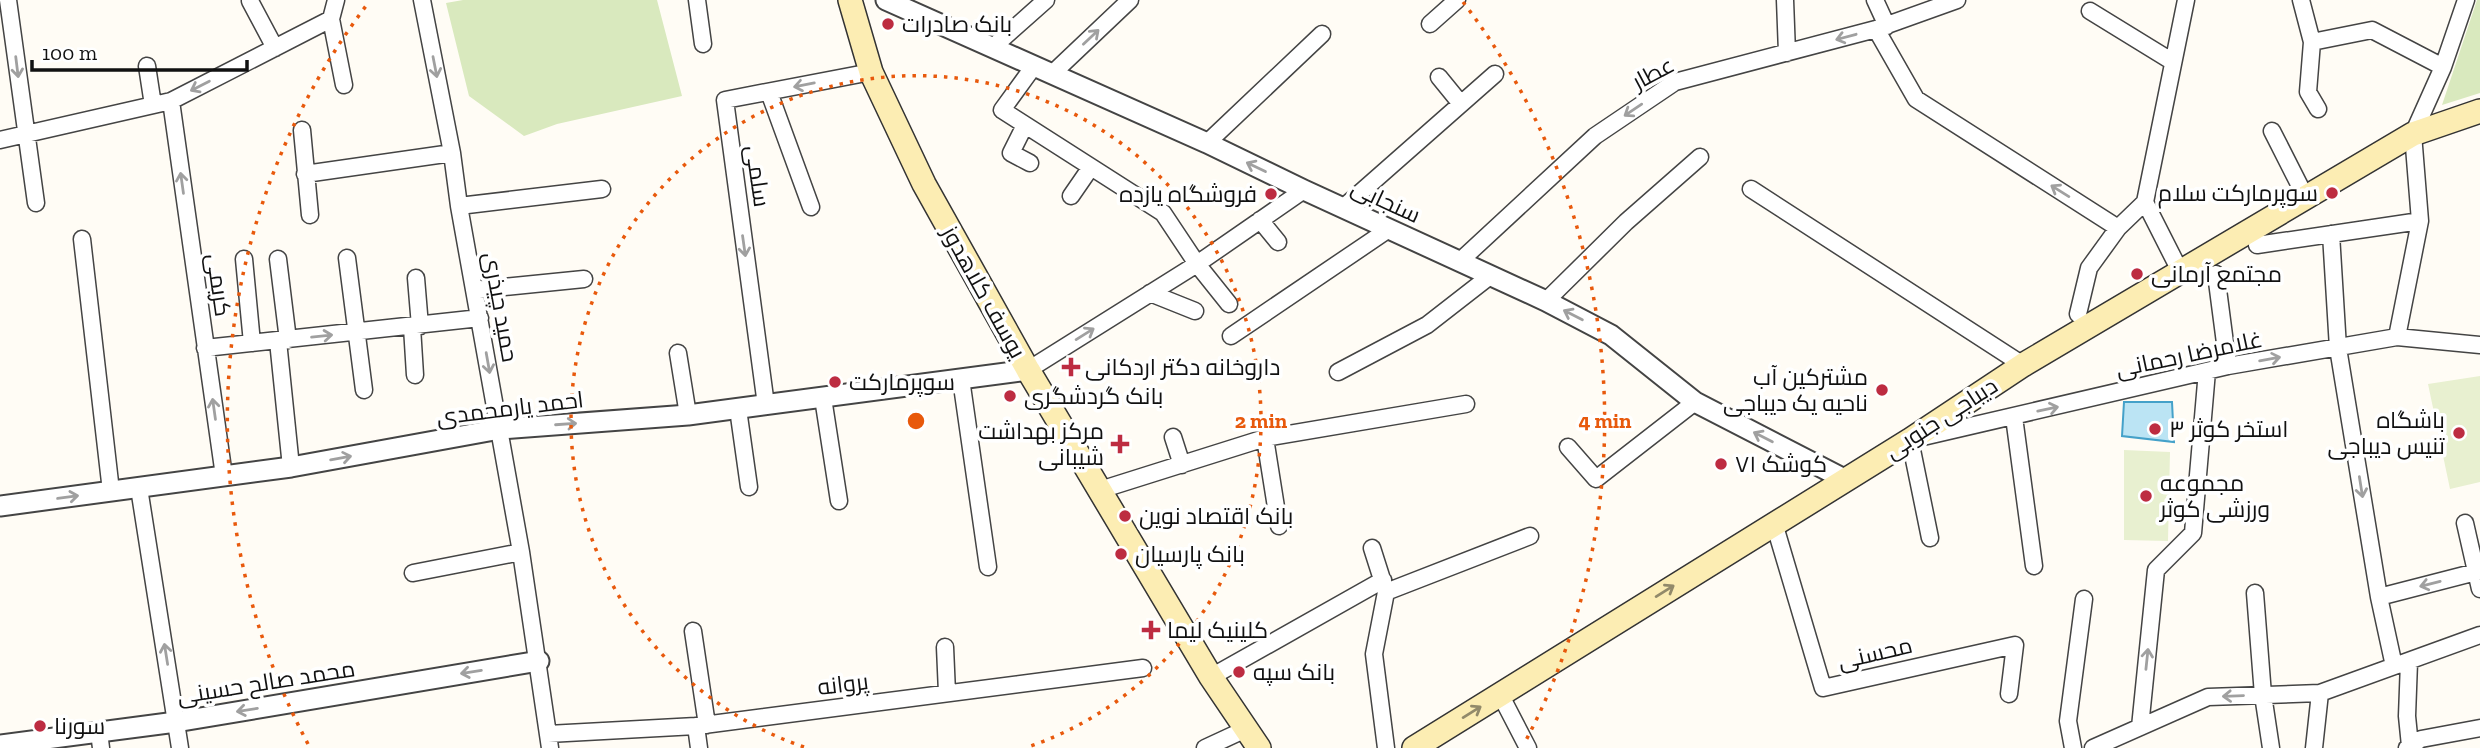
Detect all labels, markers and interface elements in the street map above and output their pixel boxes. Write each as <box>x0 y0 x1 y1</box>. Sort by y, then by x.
place label: بانک صادرات <box>902 10 1012 38</box>
marker: بانک صادرات <box>880 16 896 32</box>
scale bar <box>32 28 247 72</box>
one-way arrow <box>1082 29 1099 46</box>
one-way arrow <box>1836 31 1858 44</box>
text: 100 m <box>42 40 97 65</box>
street label: عطار <box>1625 50 1679 97</box>
one-way arrow <box>11 55 24 78</box>
one-way arrow <box>429 55 442 78</box>
one-way arrow <box>190 79 211 93</box>
one-way arrow <box>793 79 816 92</box>
one-way arrow <box>1624 103 1643 117</box>
street label: سلمی <box>740 143 776 209</box>
one-way arrow <box>1246 159 1267 173</box>
one-way arrow <box>176 172 189 195</box>
street label: سنجابی <box>1347 173 1425 229</box>
place label: سوپرمارکت سلام <box>2158 179 2318 209</box>
place label: فروشگاه یازده <box>1119 180 1257 208</box>
one-way arrow <box>2051 184 2071 198</box>
marker: سوپرمارکت سلام <box>2324 185 2340 201</box>
marker: فروشگاه یازده <box>1263 186 1279 202</box>
street label: یوسف کلاهدوز <box>935 219 1032 363</box>
one-way arrow <box>738 234 751 256</box>
street label: حمید چیذری <box>477 250 524 364</box>
street label: کریمی <box>201 252 237 318</box>
place label: مجتمع آرمانی <box>2151 260 2282 290</box>
marker: مجتمع آرمانی <box>2129 266 2145 282</box>
one-way arrow <box>1563 308 1584 321</box>
street label: غلامرضا رحمانی <box>2113 325 2265 383</box>
one-way arrow <box>1075 326 1095 340</box>
one-way arrow <box>310 330 333 343</box>
one-way arrow <box>482 351 495 374</box>
one-way arrow <box>2258 352 2281 365</box>
place label: داروخانه دکتر اردکانی <box>1085 353 1280 381</box>
marker: داروخانه دکتر اردکانی <box>1063 359 1079 375</box>
place label: مشترکین آب ناحیه یک دیباجی <box>1723 363 1868 417</box>
place label: سوپرمارکت <box>849 368 955 397</box>
street label: دیباجی جنوبی <box>1880 371 2002 465</box>
marker: سوپرمارکت <box>827 374 843 390</box>
place label: بانک گردشگری <box>1024 382 1163 410</box>
marker: مشترکین آب ناحیه یک دیباجی <box>1874 382 1890 398</box>
street label: احمد یارمحمدی <box>435 385 585 431</box>
marker: بانک گردشگری <box>1002 388 1018 404</box>
one-way arrow <box>207 398 220 421</box>
one-way arrow <box>2037 402 2059 415</box>
place label: باشگاه تنیس دیباجی <box>2328 406 2445 460</box>
text: 2 min <box>1235 408 1288 433</box>
text: 4 min <box>1578 408 1632 433</box>
centre of rings <box>904 409 928 433</box>
place label: استخر کوثر ۳ <box>2169 415 2288 443</box>
place label: مرکز بهداشت شیبانی <box>978 417 1104 471</box>
one-way arrow <box>554 418 577 431</box>
marker: استخر کوثر ۳ <box>2147 421 2163 437</box>
marker: باشگاه تنیس دیباجی <box>2451 425 2467 441</box>
one-way arrow <box>1754 430 1774 444</box>
marker: مرکز بهداشت شیبانی <box>1110 434 1130 454</box>
place label: کوشک ۷۱ <box>1735 450 1827 478</box>
one-way arrow <box>329 451 352 464</box>
marker: کوشک ۷۱ <box>1713 456 1729 472</box>
place label: مجموعه ورزشی کوثر <box>2158 469 2270 523</box>
one-way arrow <box>2355 475 2368 498</box>
marker: مجموعه ورزشی کوثر <box>2138 488 2154 504</box>
one-way arrow <box>56 490 79 503</box>
place label: بانک اقتصاد نوین <box>1139 502 1293 530</box>
marker: بانک اقتصاد نوین <box>1117 508 1133 524</box>
place label: بانک پارسیان <box>1135 540 1245 569</box>
marker: بانک پارسیان <box>1113 546 1129 562</box>
one-way arrow <box>2419 578 2442 591</box>
one-way arrow <box>1655 584 1675 598</box>
place label: کلینیک لیما <box>1167 616 1268 644</box>
marker: کلینیک لیما <box>1141 620 1161 640</box>
street label: محسنی <box>1835 631 1915 675</box>
one-way arrow <box>159 643 172 666</box>
one-way arrow <box>2141 648 2154 671</box>
street label: محمد صالح حسینی <box>175 654 357 712</box>
place label: بانک سپه <box>1253 658 1335 686</box>
marker: بانک سپه <box>1231 664 1247 680</box>
one-way arrow <box>461 666 483 679</box>
street label: پروانه <box>816 667 870 702</box>
one-way arrow <box>2222 690 2245 703</box>
one-way arrow <box>236 704 259 717</box>
one-way arrow <box>1462 704 1482 718</box>
place label: سورنا <box>54 712 105 740</box>
marker: سورنا <box>32 718 48 734</box>

